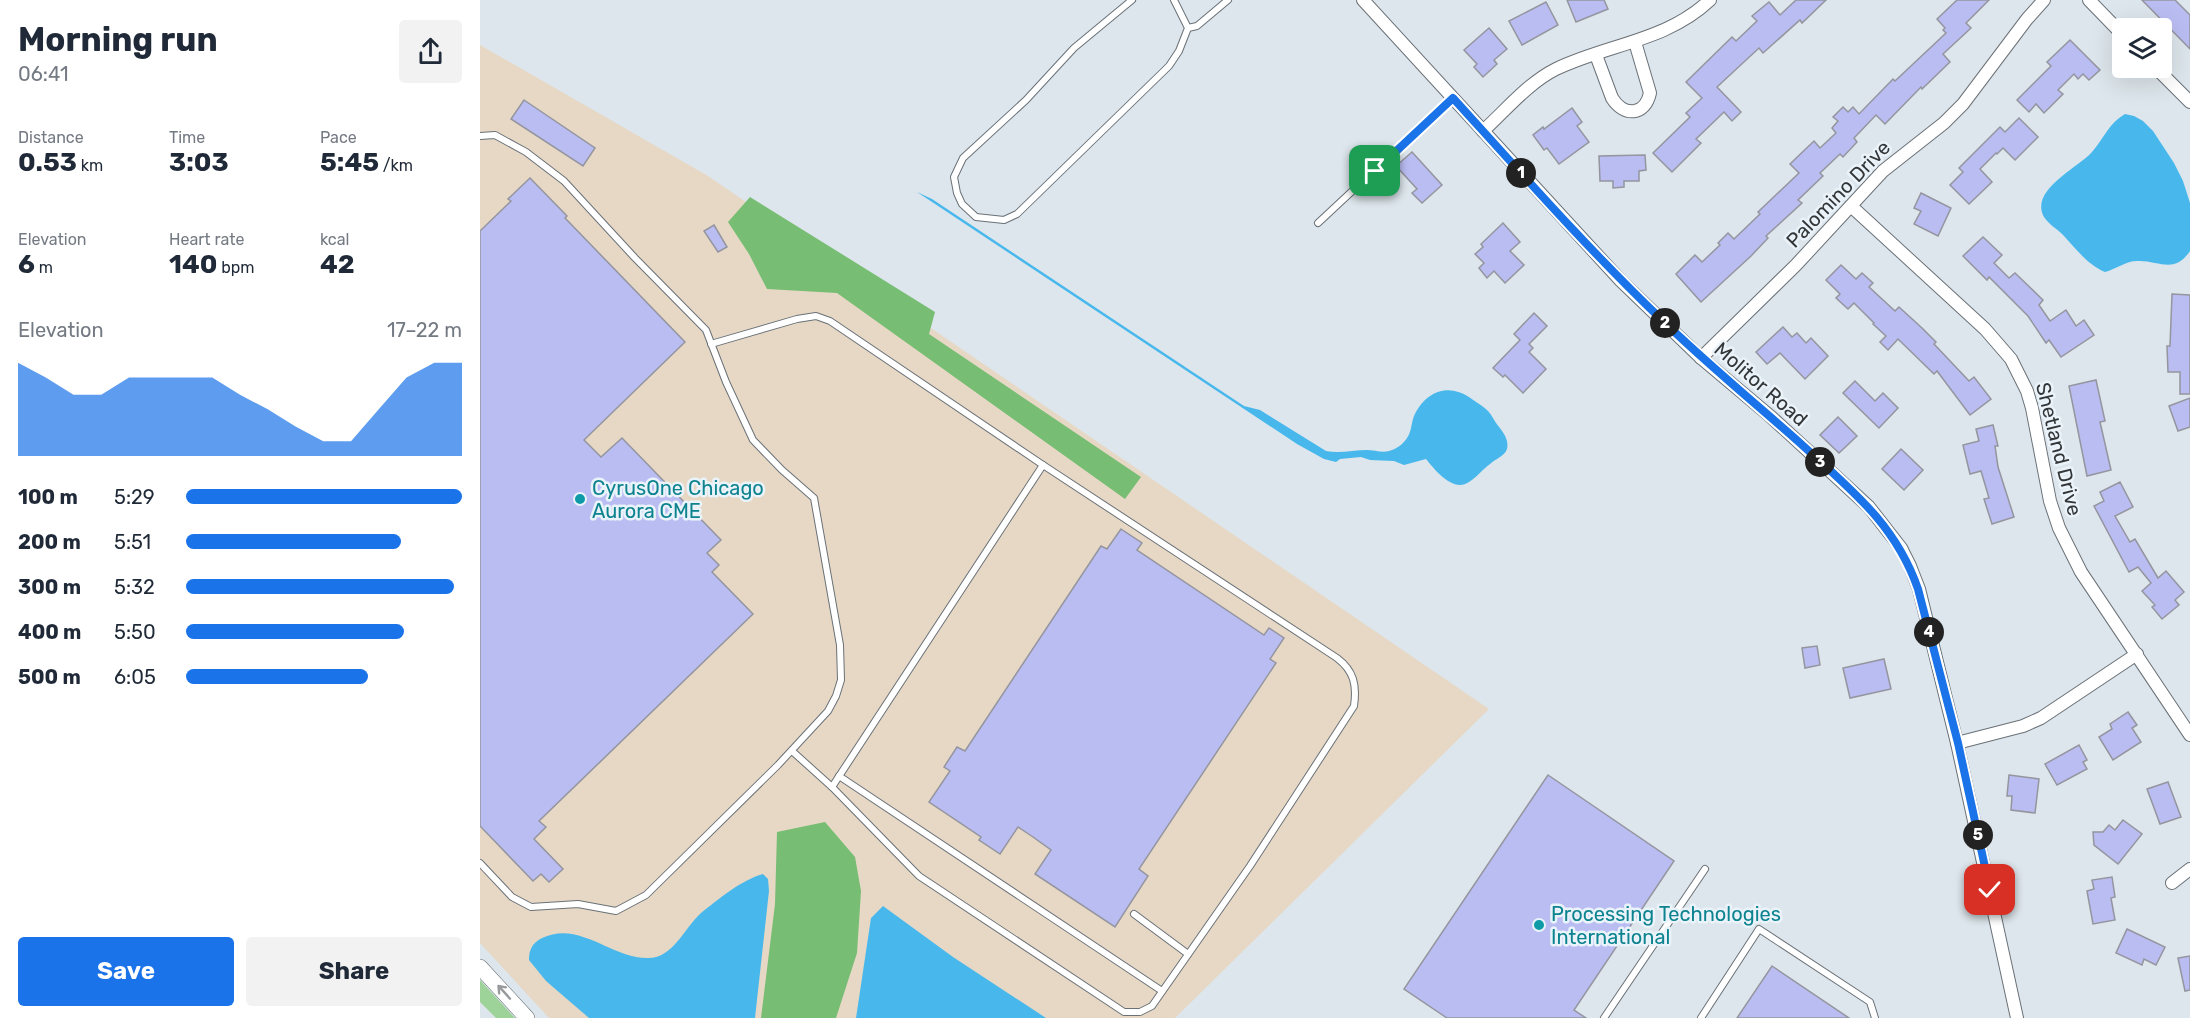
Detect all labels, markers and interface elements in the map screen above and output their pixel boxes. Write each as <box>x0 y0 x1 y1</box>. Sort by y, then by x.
map controls <box>2112 18 2172 78</box>
button: layers <box>2112 18 2172 78</box>
text: Morning run <box>18 20 218 59</box>
button: share <box>399 20 462 83</box>
text: 06:41 <box>18 62 68 86</box>
text: Distance <box>18 128 84 147</box>
text: Time <box>169 128 205 147</box>
text: Pace <box>320 128 357 147</box>
street label: Palomino Drive <box>1781 136 1895 252</box>
pin <box>1349 145 1400 196</box>
text: 0.53 <box>18 147 77 178</box>
text: 3:03 <box>169 147 229 178</box>
text: 5:45 <box>320 147 379 178</box>
icon: arrive <box>1358 154 1391 187</box>
text: km <box>77 156 103 175</box>
text: /km <box>379 156 413 175</box>
pin: 1 <box>1506 158 1536 188</box>
text: 1 <box>1517 163 1525 182</box>
text: Elevation <box>18 230 87 249</box>
text: Heart rate <box>169 230 244 249</box>
text: kcal <box>320 230 349 249</box>
text: 6 <box>18 249 35 280</box>
text: 140 <box>169 249 217 280</box>
text: 42 <box>320 249 355 280</box>
text: m <box>35 258 53 277</box>
text: bpm <box>217 258 255 277</box>
pin: 2 <box>1650 308 1680 338</box>
text: 2 <box>1660 313 1670 332</box>
text: Elevation <box>18 318 104 342</box>
text: 17–22 m <box>387 318 462 342</box>
street label: Molitor Road <box>1709 337 1813 431</box>
street label: Shetland Drive <box>2031 380 2087 518</box>
pin: 3 <box>1805 447 1835 477</box>
text: 3 <box>1815 452 1825 471</box>
place label: CyrusOne Chicago Aurora CME <box>592 476 764 523</box>
text: 100 m <box>18 485 78 509</box>
text: 5:29 <box>114 485 155 509</box>
marker: CyrusOne Chicago Aurora CME <box>573 492 587 506</box>
text: 200 m <box>18 530 81 554</box>
text: 5:51 <box>114 530 151 554</box>
text: 300 m <box>18 575 81 599</box>
text: 5:32 <box>114 575 155 599</box>
pin: 4 <box>1914 617 1944 647</box>
text: 400 m <box>18 620 81 644</box>
text: 5:50 <box>114 620 156 644</box>
text: 4 <box>1924 622 1934 641</box>
text: 500 m <box>18 665 81 689</box>
text: 6:05 <box>114 665 156 689</box>
pin: 5 <box>1963 820 1993 850</box>
text: 5 <box>1973 825 1983 844</box>
pin <box>1964 864 2015 915</box>
icon: check <box>1973 873 2006 906</box>
place label: Processing Technologies International <box>1551 902 1781 949</box>
marker: Processing Technologies International <box>1532 918 1546 932</box>
button: Save <box>18 937 234 1006</box>
button: Share <box>246 937 462 1006</box>
one-way arrow <box>497 985 511 1000</box>

